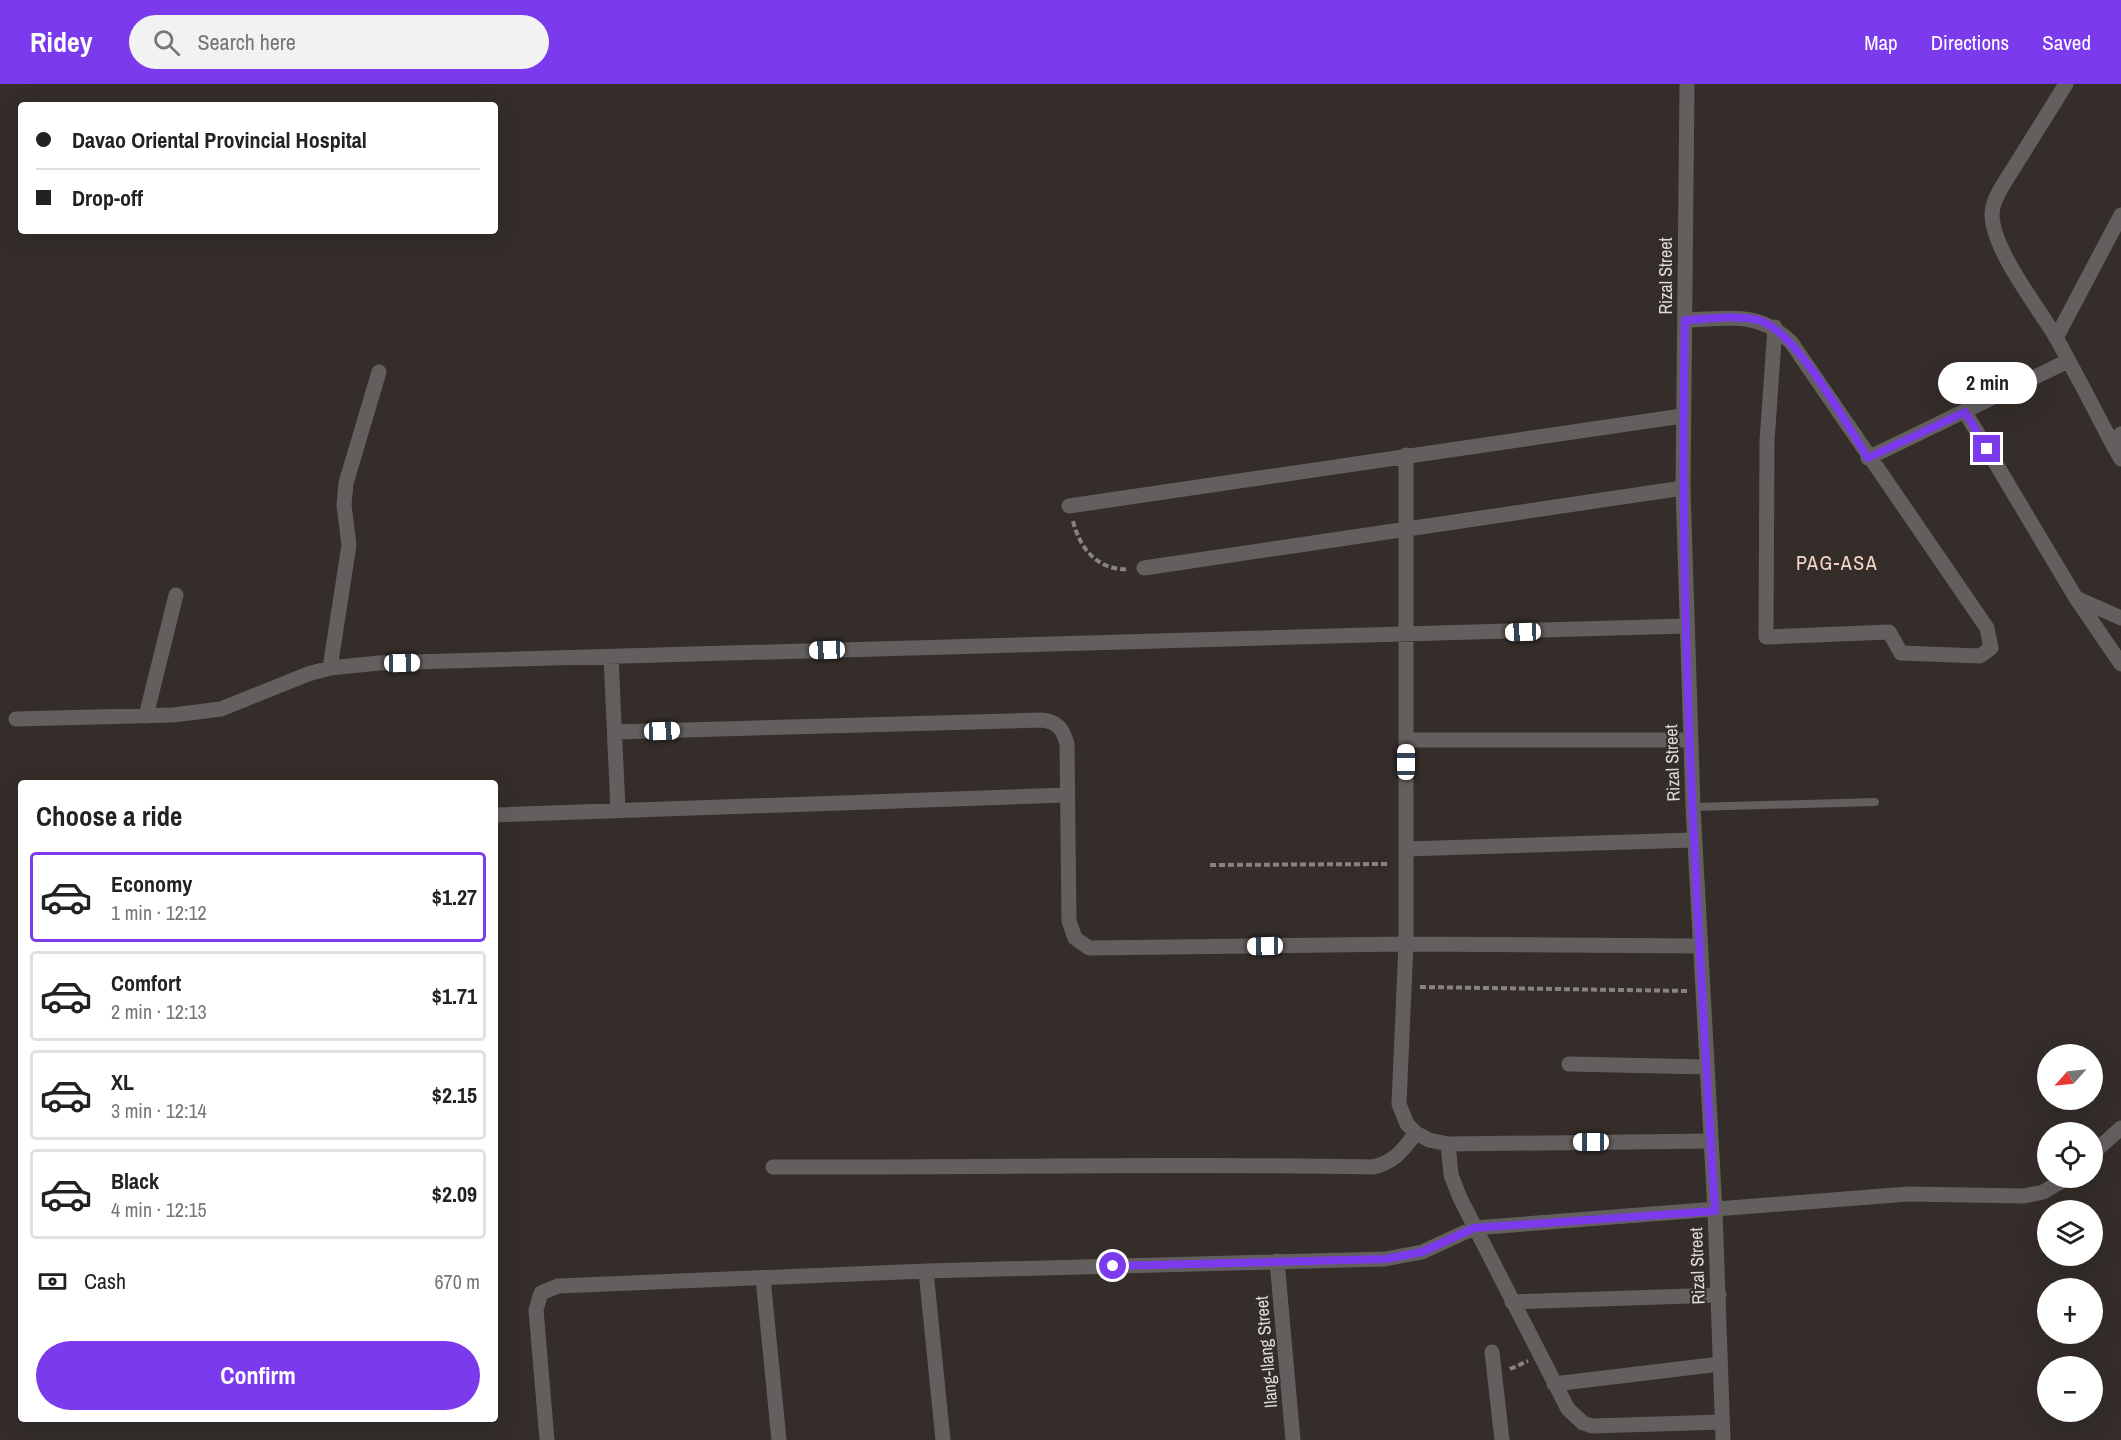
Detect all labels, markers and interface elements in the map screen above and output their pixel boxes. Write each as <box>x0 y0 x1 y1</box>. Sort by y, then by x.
search box <box>129 15 549 69</box>
text: Ridey <box>30 23 93 61</box>
icon: search <box>150 26 183 59</box>
text: Search here <box>198 27 296 57</box>
text: Map <box>1864 28 1898 57</box>
text: Directions <box>1931 28 2009 57</box>
text: Saved <box>2042 28 2091 57</box>
text: Davao Oriental Provincial Hospital <box>72 125 367 155</box>
text: Drop-off <box>72 183 143 213</box>
street label: Rizal Street <box>1653 237 1678 315</box>
callout: 2 min <box>1938 362 2036 404</box>
text: 2 min <box>1966 369 2009 396</box>
route end <box>1973 435 2000 462</box>
district label: PAG-ASA <box>1796 549 1878 576</box>
car <box>1505 622 1541 642</box>
car <box>809 640 845 660</box>
car <box>384 654 420 672</box>
car <box>644 721 680 741</box>
street label: Rizal Street <box>1658 724 1686 802</box>
car <box>1397 744 1415 780</box>
text: Choose a ride <box>36 798 182 834</box>
text: Economy <box>111 869 192 899</box>
icon: car <box>39 870 93 924</box>
text: $1.27 <box>432 882 477 912</box>
text: 1 min · 12:12 <box>111 899 207 926</box>
car <box>1247 937 1283 955</box>
text: Comfort <box>111 968 181 998</box>
icon: car <box>39 969 93 1023</box>
text: $1.71 <box>432 981 477 1011</box>
text: 2 min · 12:13 <box>111 998 207 1025</box>
north arrow <box>2037 1044 2103 1110</box>
map controls <box>2037 1044 2103 1422</box>
text: XL <box>111 1067 134 1097</box>
icon: car <box>39 1068 93 1122</box>
text: $2.15 <box>432 1080 477 1110</box>
text: 3 min · 12:14 <box>111 1097 207 1124</box>
button: locate <box>2037 1122 2103 1188</box>
car <box>1573 1133 1609 1151</box>
text: Black <box>111 1166 159 1196</box>
icon: car <box>39 1167 93 1221</box>
text: $2.09 <box>432 1179 477 1209</box>
text: 4 min · 12:15 <box>111 1196 207 1223</box>
button: layers <box>2037 1200 2103 1266</box>
street label: Rizal Street <box>1683 1227 1711 1305</box>
route start <box>1099 1252 1126 1279</box>
icon: cash <box>36 1265 69 1298</box>
text: Cash <box>84 1266 126 1296</box>
text: 670 m <box>434 1268 480 1295</box>
button: + <box>2037 1278 2103 1344</box>
street label: Ilang-Ilang Street <box>1249 1295 1283 1409</box>
button: Confirm <box>36 1341 480 1410</box>
button: − <box>2037 1356 2103 1422</box>

